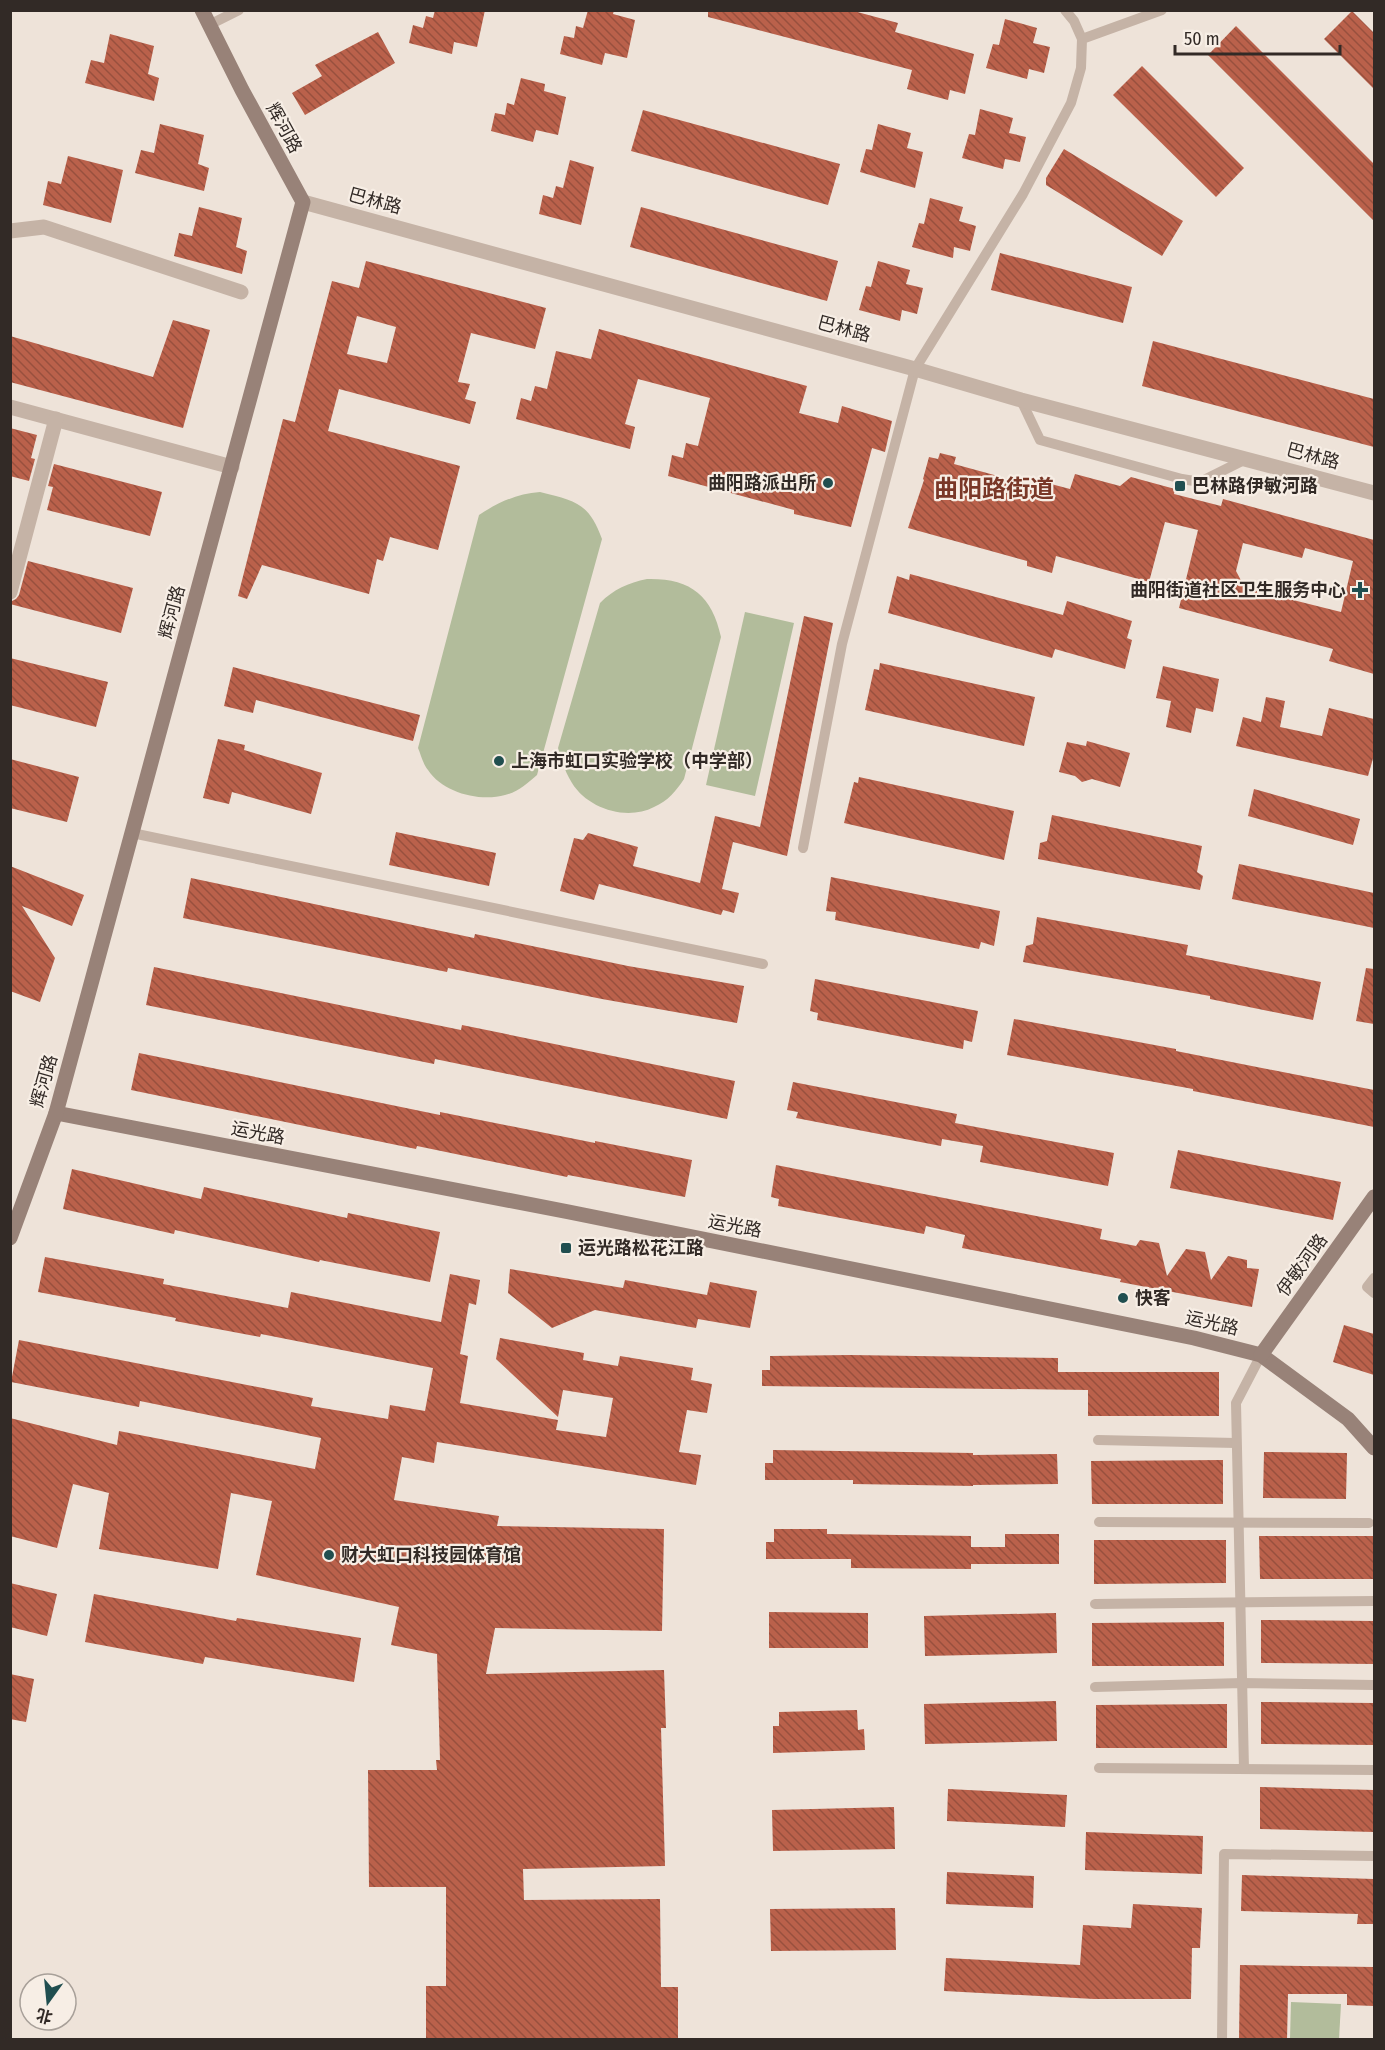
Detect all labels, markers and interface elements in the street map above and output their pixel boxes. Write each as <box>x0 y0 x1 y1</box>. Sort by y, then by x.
scale bar <box>1175 18 1340 56</box>
text: 50 m <box>1184 28 1220 50</box>
street label: 辉河路 <box>261 99 307 157</box>
street label: 巴林路 <box>346 183 404 219</box>
street label: 巴林路 <box>815 311 873 347</box>
street label: 巴林路 <box>1284 438 1342 474</box>
place label: 曲阳路派出所 <box>708 472 816 494</box>
district label: 曲阳路街道 <box>934 475 1054 503</box>
place label: 巴林路伊敏河路 <box>1192 475 1318 497</box>
marker: 曲阳路派出所 <box>821 476 835 490</box>
marker: 巴林路伊敏河路 <box>1173 479 1187 493</box>
place label: 曲阳街道社区卫生服务中心 <box>1130 579 1346 601</box>
marker: 曲阳街道社区卫生服务中心 <box>1351 581 1369 599</box>
street label: 辉河路 <box>154 583 190 641</box>
place label: 上海市虹口实验学校（中学部） <box>511 750 763 772</box>
marker: 上海市虹口实验学校（中学部） <box>492 754 506 768</box>
street label: 辉河路 <box>26 1052 62 1110</box>
street label: 运光路 <box>229 1117 287 1149</box>
street label: 运光路 <box>706 1210 764 1242</box>
street label: 伊敏河路 <box>1272 1229 1332 1301</box>
place label: 运光路松花江路 <box>578 1237 704 1259</box>
marker: 运光路松花江路 <box>559 1241 573 1255</box>
place label: 快客 <box>1135 1287 1171 1309</box>
marker: 快客 <box>1116 1291 1130 1305</box>
street label: 运光路 <box>1183 1306 1241 1340</box>
place label: 财大虹口科技园体育馆 <box>341 1544 521 1566</box>
marker: 财大虹口科技园体育馆 <box>322 1548 336 1562</box>
north arrow <box>18 1972 78 2032</box>
text: 北 <box>34 2005 54 2027</box>

